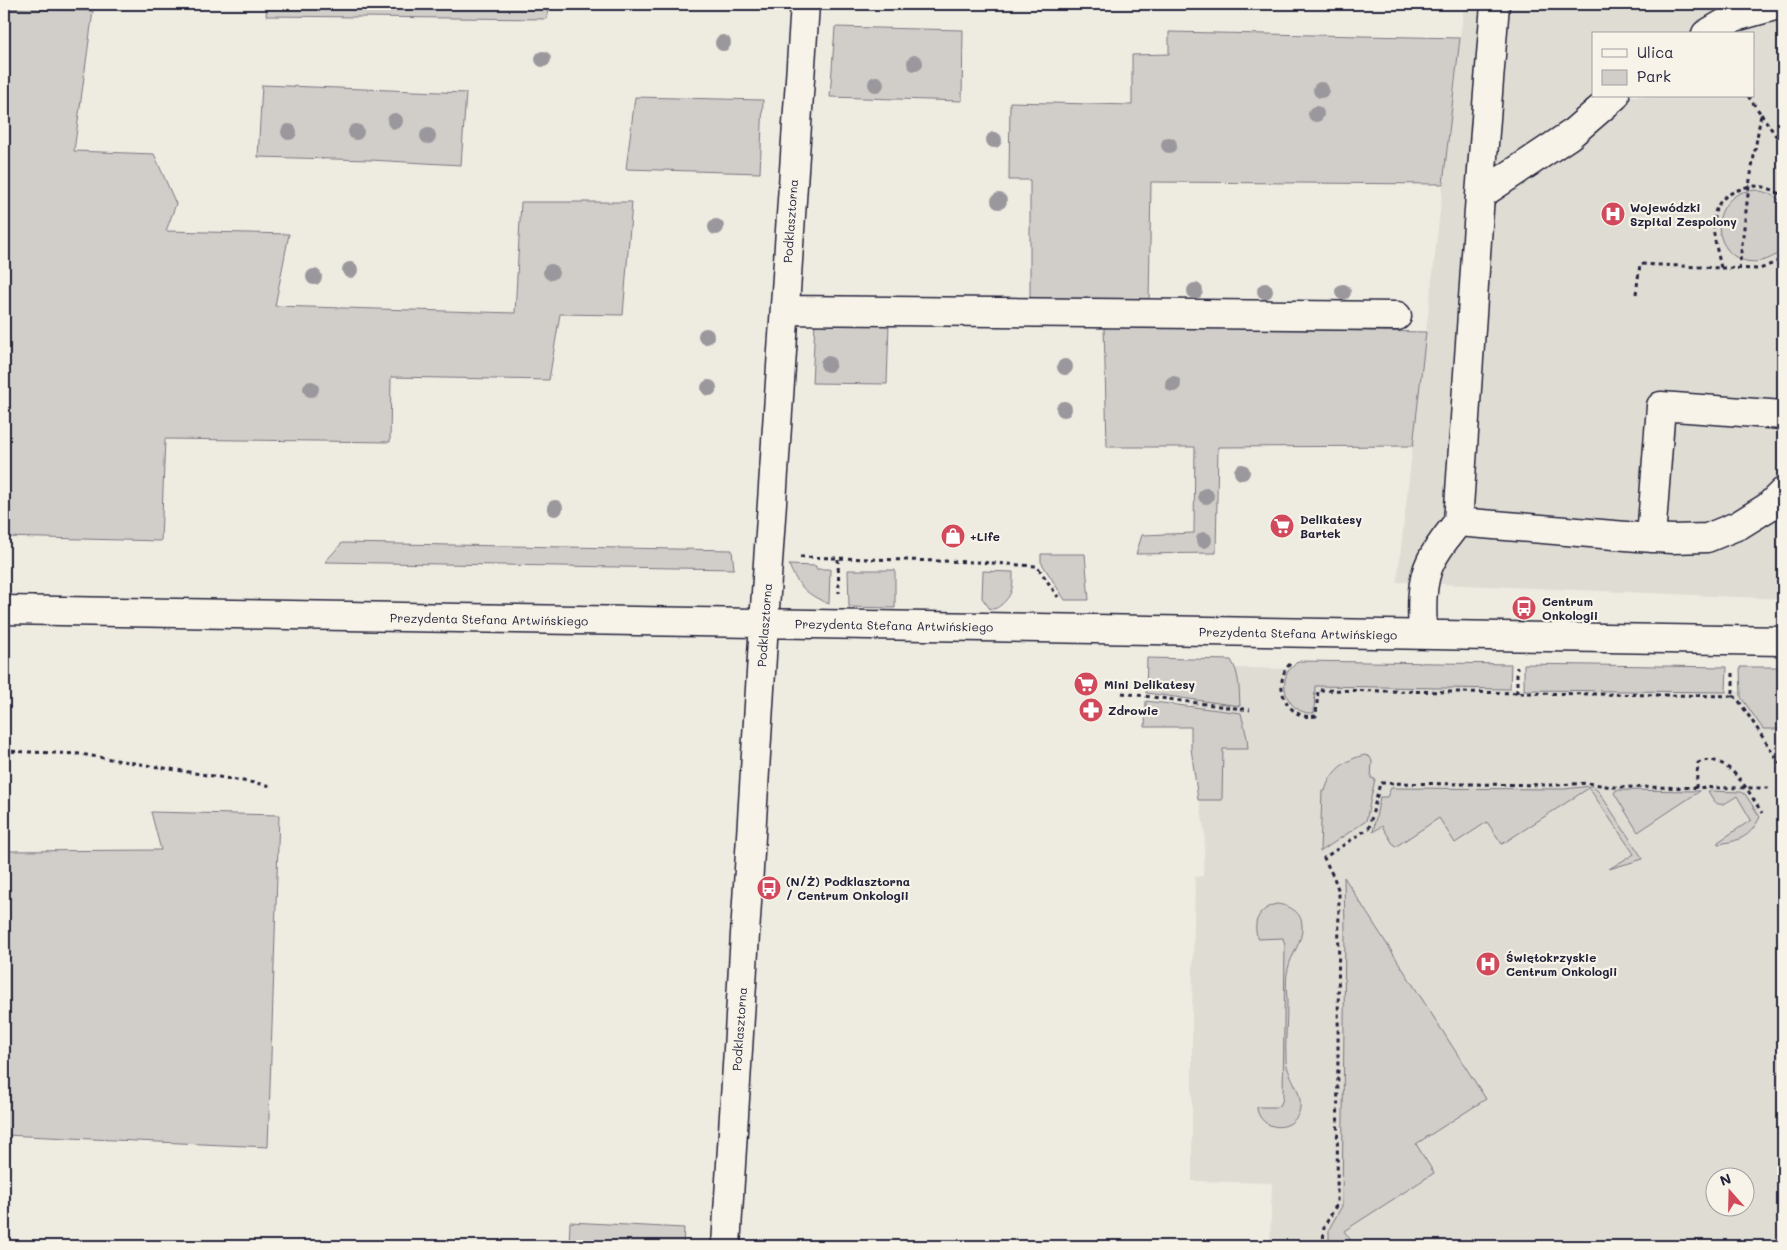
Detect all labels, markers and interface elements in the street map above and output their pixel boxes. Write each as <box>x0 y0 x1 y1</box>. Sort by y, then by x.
legend <box>1592 32 1754 98</box>
text: Ulica <box>1637 42 1674 62</box>
text: Park <box>1637 66 1671 86</box>
street label: Podklasztorna <box>779 179 801 263</box>
place label: Wojewódzki Szpital Zespolony <box>1630 199 1737 229</box>
hospital icon: Wojewódzki Szpital Zespolony <box>1600 201 1626 227</box>
place label: Delikatesy Bartek <box>1300 511 1362 541</box>
supermarket icon: Delikatesy Bartek <box>1269 513 1295 539</box>
shop icon: +Life <box>940 523 966 549</box>
place label: +Life <box>970 528 1000 544</box>
street label: Podklasztorna <box>753 583 775 667</box>
place label: Centrum Onkologii <box>1542 593 1598 623</box>
bus stop icon: Centrum Onkologii <box>1511 595 1537 621</box>
street label: Prezydenta Stefana Artwińskiego <box>390 609 588 629</box>
street label: Prezydenta Stefana Artwińskiego <box>795 615 993 635</box>
street label: Prezydenta Stefana Artwińskiego <box>1199 623 1397 643</box>
supermarket icon: Mini Delikatesy <box>1073 671 1099 697</box>
place label: Mini Delikatesy <box>1104 676 1195 692</box>
pharmacy icon: Zdrowie <box>1078 697 1104 723</box>
place label: Zdrowie <box>1108 702 1158 718</box>
place label: (N/Ż) Podklasztorna / Centrum Onkologii <box>786 873 910 903</box>
bus stop icon: (N/Ż) Podklasztorna / Centrum Onkologii <box>756 875 782 901</box>
place label: Świętokrzyskie Centrum Onkologii <box>1506 949 1617 979</box>
hospital icon: Świętokrzyskie Centrum Onkologii <box>1475 951 1501 977</box>
street label: Podklasztorna <box>728 987 750 1071</box>
north arrow <box>1704 1168 1754 1218</box>
text: N <box>1717 1169 1734 1190</box>

